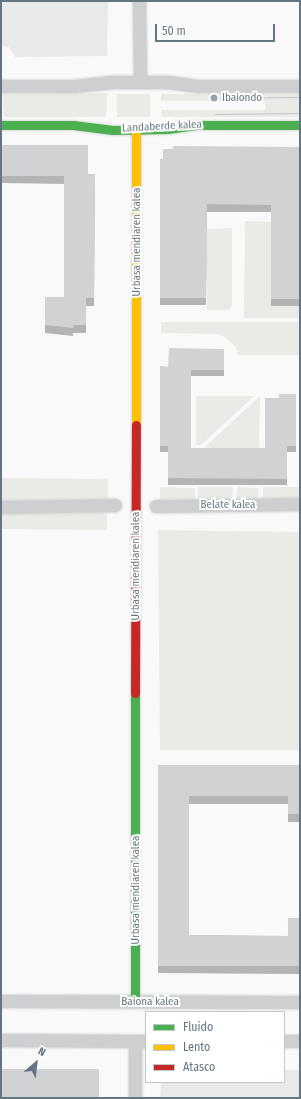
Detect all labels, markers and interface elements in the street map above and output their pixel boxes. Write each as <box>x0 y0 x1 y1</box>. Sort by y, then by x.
scale bar <box>157 16 277 42</box>
text: 50 m <box>162 24 186 38</box>
place label: Ibaiondo <box>222 91 262 105</box>
marker: Ibaiondo <box>209 93 219 103</box>
street label: Landaberde kalea <box>122 118 202 136</box>
street label: Urbasa mendiaren kalea <box>130 188 144 296</box>
street label: Belate kalea <box>201 498 255 512</box>
street label: Urbasa mendiaren kalea <box>129 512 143 620</box>
street label: Urbasa mendiaren kalea <box>129 836 143 944</box>
street label: Baiona kalea <box>121 995 179 1009</box>
legend <box>145 1011 285 1083</box>
text: Fluido <box>183 1020 213 1034</box>
text: Lento <box>183 1040 210 1054</box>
north arrow <box>16 1043 56 1083</box>
text: N <box>36 1045 48 1059</box>
text: Atasco <box>183 1060 215 1074</box>

